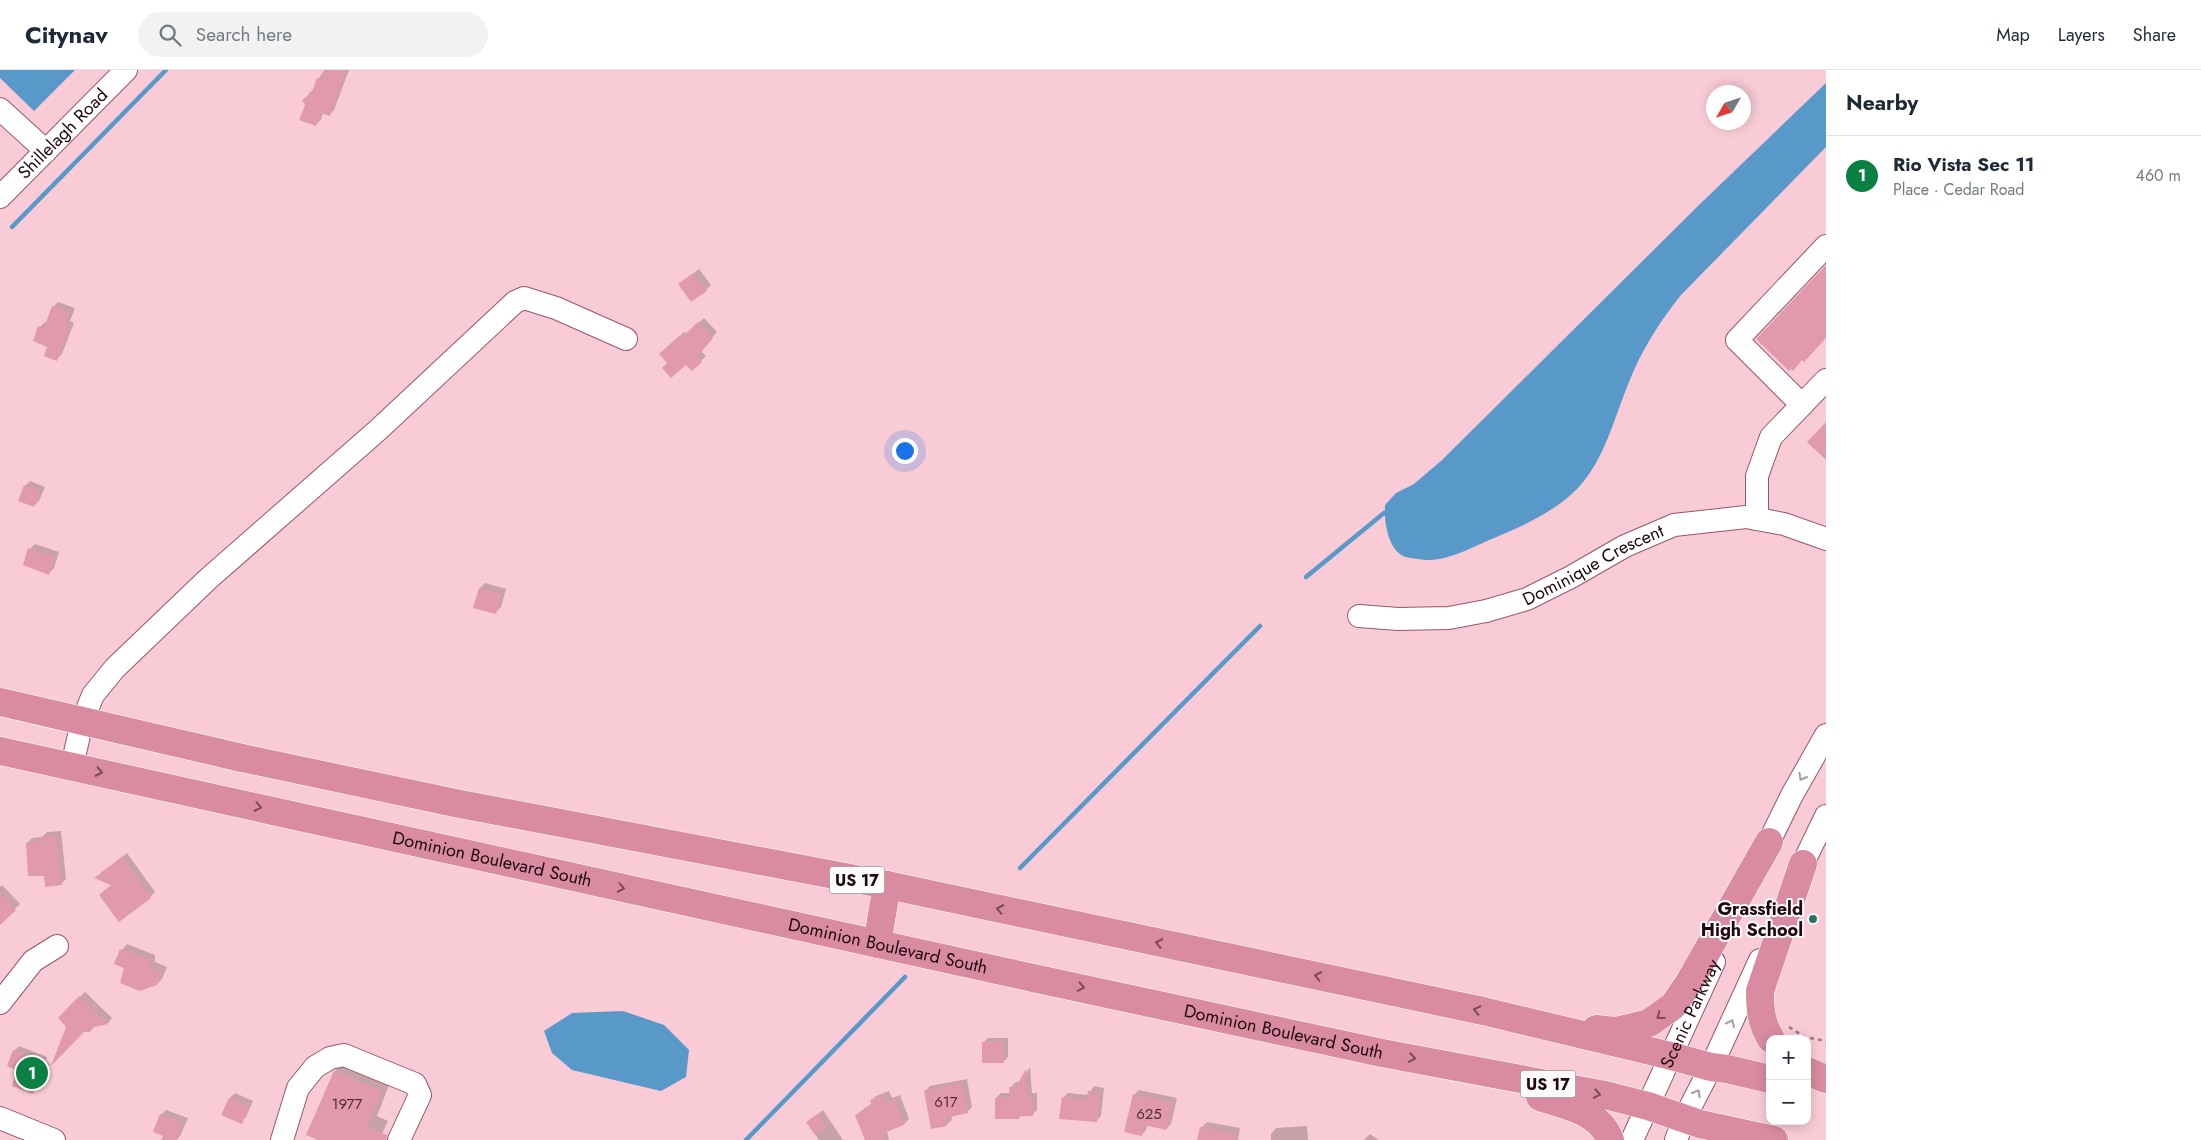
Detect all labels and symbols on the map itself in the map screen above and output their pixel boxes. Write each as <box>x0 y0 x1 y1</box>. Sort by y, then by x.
street label: Shillelagh Road <box>12 83 114 185</box>
north arrow <box>1706 85 1751 130</box>
your location <box>892 438 918 464</box>
street label: Dominique Crescent <box>1518 518 1668 612</box>
one-way arrow <box>94 766 103 777</box>
one-way arrow <box>1798 772 1808 781</box>
one-way arrow <box>253 801 262 812</box>
street label: Dominion Boulevard South <box>390 825 594 894</box>
road number: US 17 <box>830 866 884 894</box>
one-way arrow <box>617 882 626 893</box>
place label: Grassfield High School <box>1701 896 1803 943</box>
one-way arrow <box>995 904 1004 915</box>
street label: Dominion Boulevard South <box>786 912 990 981</box>
marker: Grassfield High School <box>1807 913 1819 925</box>
one-way arrow <box>1154 938 1163 949</box>
street label: Scenic Parkway <box>1654 955 1726 1072</box>
one-way arrow <box>1313 971 1322 982</box>
one-way arrow <box>1076 982 1085 992</box>
street label: Dominion Boulevard South <box>1181 998 1386 1066</box>
one-way arrow <box>1472 1005 1481 1016</box>
one-way arrow <box>1657 1010 1666 1018</box>
one-way arrow <box>1725 1019 1735 1028</box>
one-way arrow <box>1408 1053 1417 1063</box>
pin: 1 <box>16 1054 48 1092</box>
road number: US 17 <box>1520 1071 1576 1098</box>
one-way arrow <box>1593 1088 1602 1098</box>
one-way arrow <box>1691 1090 1701 1099</box>
house number: 617 <box>934 1091 958 1113</box>
house number: 1977 <box>332 1093 362 1115</box>
house number: 625 <box>1136 1103 1162 1125</box>

